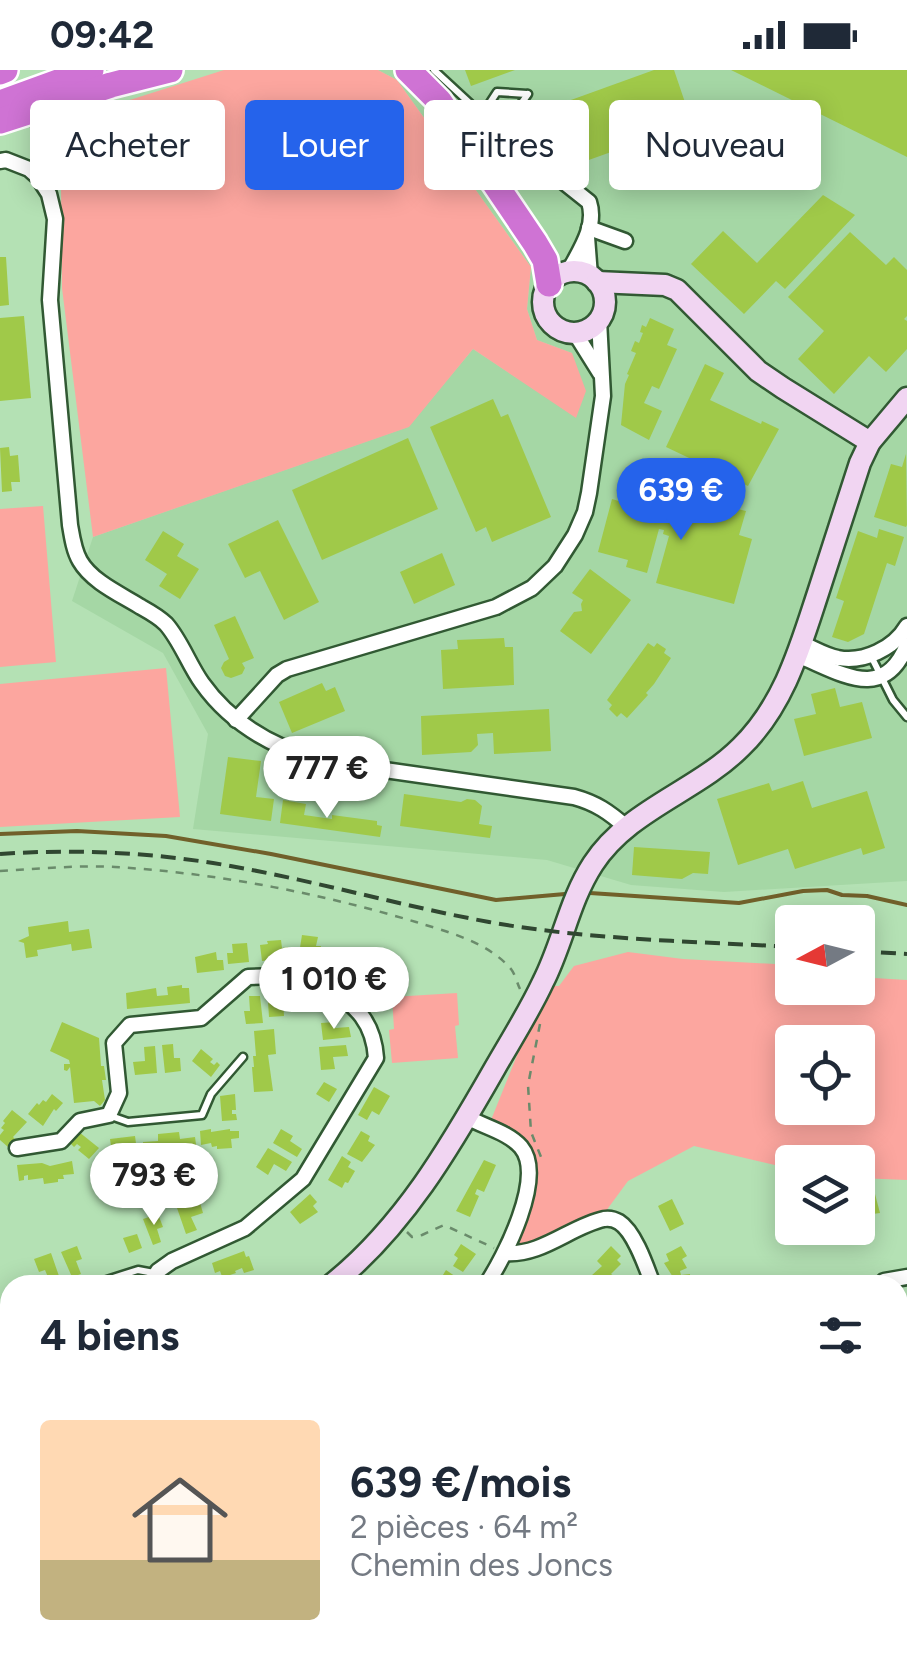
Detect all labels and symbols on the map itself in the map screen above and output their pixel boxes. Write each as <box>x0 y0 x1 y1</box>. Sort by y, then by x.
pin: 639 € <box>611 458 751 543</box>
pin: 777 € <box>257 736 397 821</box>
north arrow <box>775 905 875 1005</box>
pin: 1 010 € <box>242 947 426 1032</box>
pin: 793 € <box>84 1143 224 1228</box>

